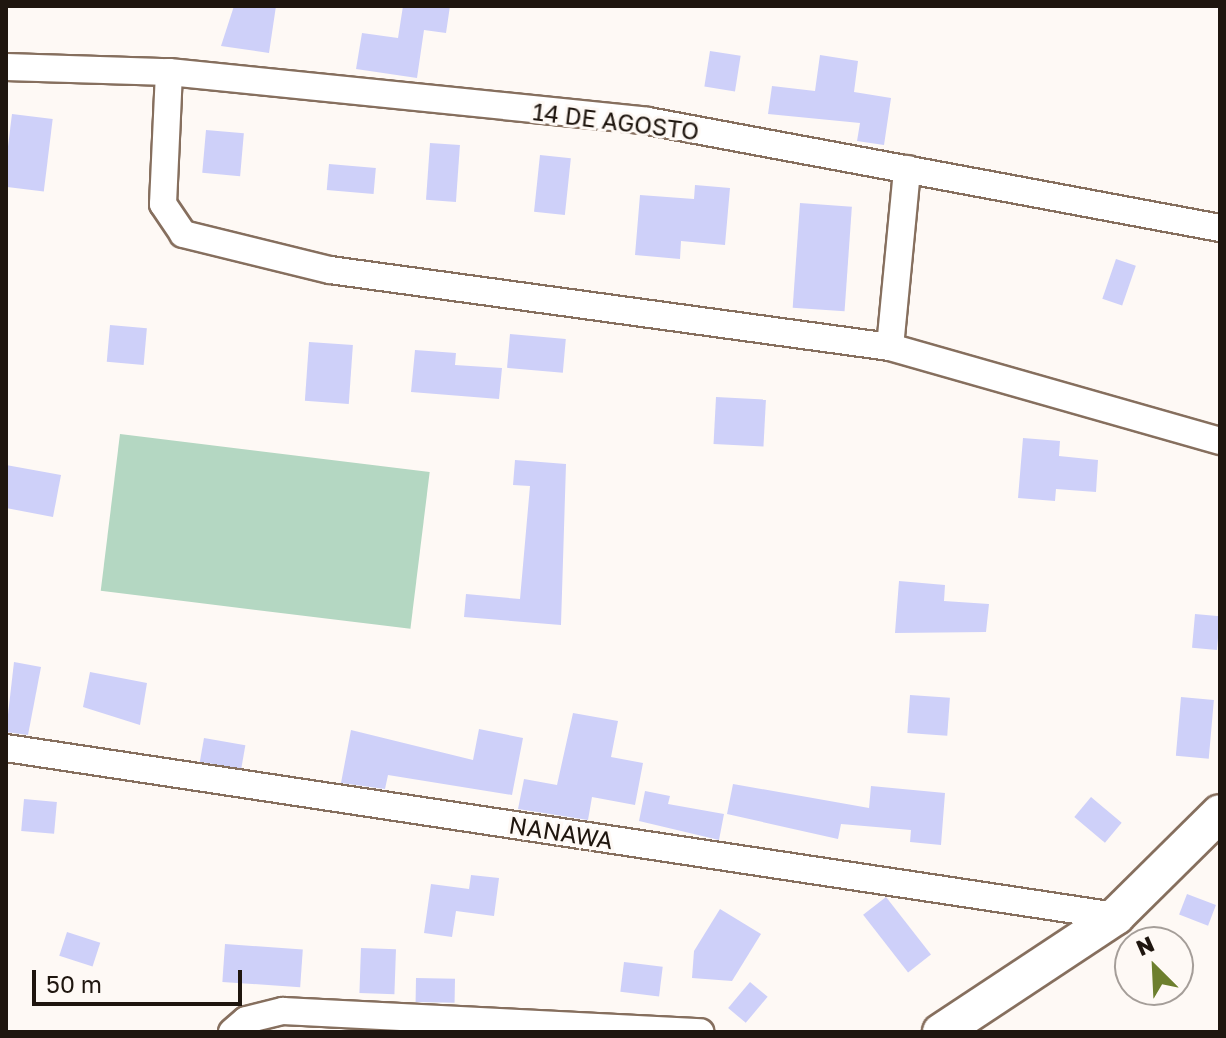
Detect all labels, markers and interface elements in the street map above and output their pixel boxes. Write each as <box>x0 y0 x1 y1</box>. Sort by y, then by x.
street label: 14 DE AGOSTO <box>531 97 701 145</box>
street label: NANAWA <box>507 810 615 854</box>
north arrow <box>1114 926 1194 1006</box>
text: N <box>1132 930 1158 961</box>
scale bar <box>36 954 246 1004</box>
text: 50 m <box>46 969 102 998</box>

